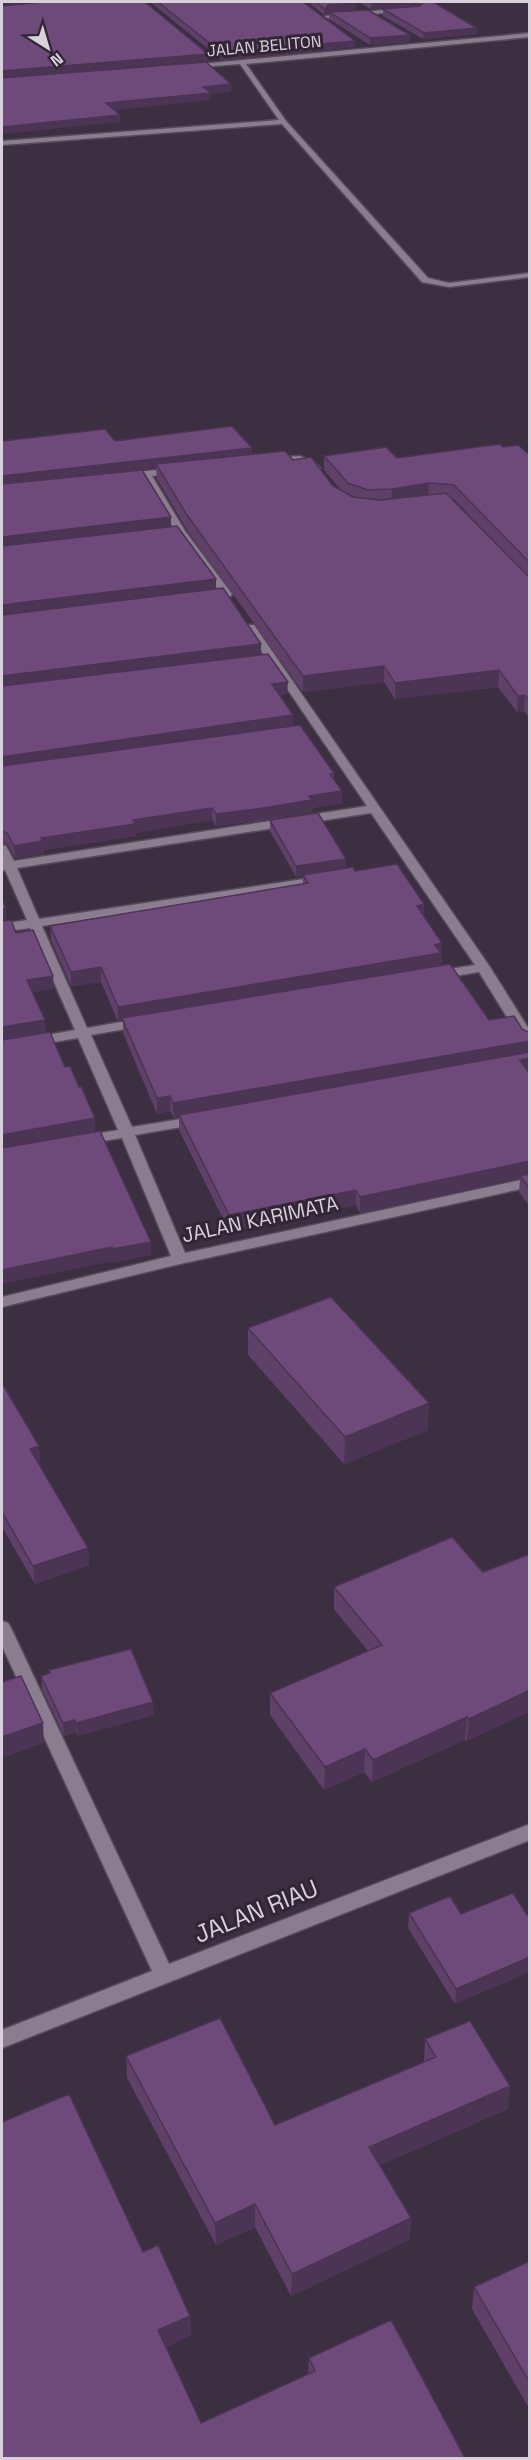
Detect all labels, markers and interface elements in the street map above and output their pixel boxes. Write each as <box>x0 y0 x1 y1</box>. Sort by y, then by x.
north arrow <box>18 18 78 78</box>
street label: JALAN BELITON <box>206 31 322 61</box>
text: N <box>46 48 67 71</box>
street label: JALAN KARIMATA <box>179 1190 341 1248</box>
street label: JALAN RIAU <box>190 1872 322 1950</box>

